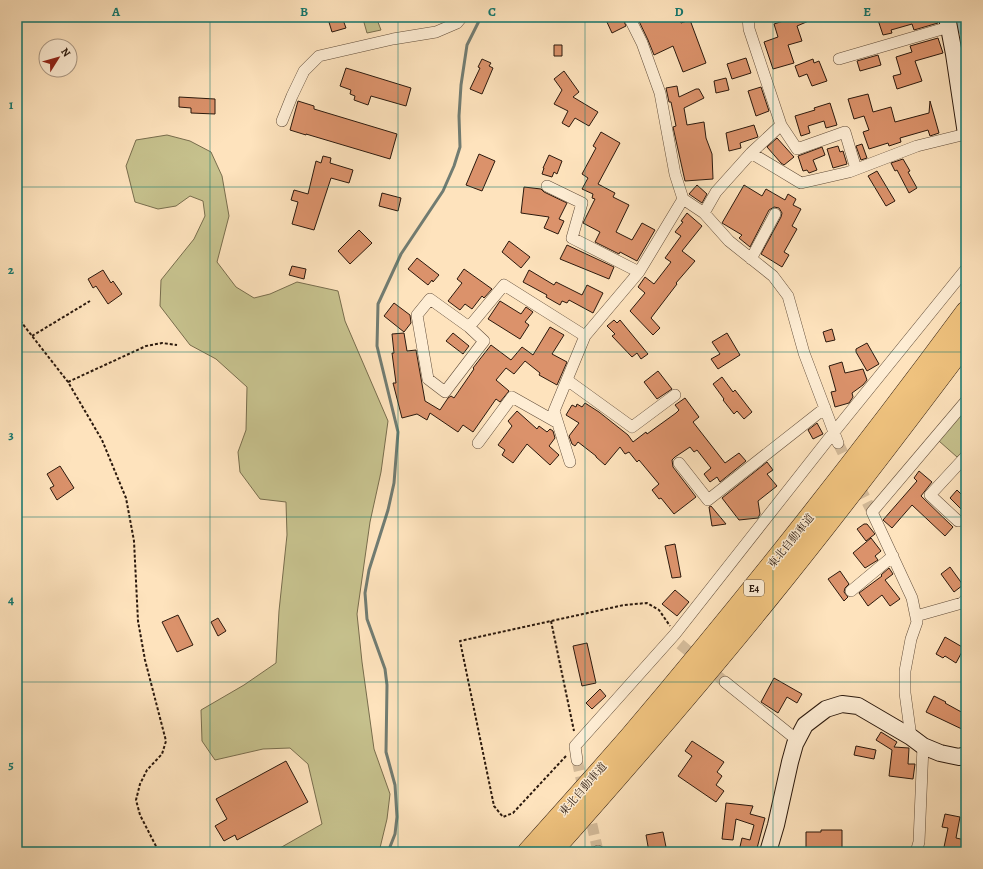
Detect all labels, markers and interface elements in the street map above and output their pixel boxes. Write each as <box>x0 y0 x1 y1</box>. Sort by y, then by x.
text: A <box>111 3 121 20</box>
text: B <box>300 3 308 20</box>
text: C <box>488 3 496 20</box>
text: D <box>674 3 684 20</box>
text: E <box>863 3 871 20</box>
north arrow <box>38 38 78 78</box>
text: N <box>57 45 74 60</box>
text: 1 <box>9 96 14 113</box>
text: 2 <box>8 261 15 278</box>
text: 3 <box>8 426 14 443</box>
street label: 東北自動車道 <box>764 511 818 571</box>
road number: E4 <box>744 580 764 596</box>
text: 4 <box>8 591 14 608</box>
text: 5 <box>8 756 14 773</box>
street label: 東北自動車道 <box>556 759 610 819</box>

